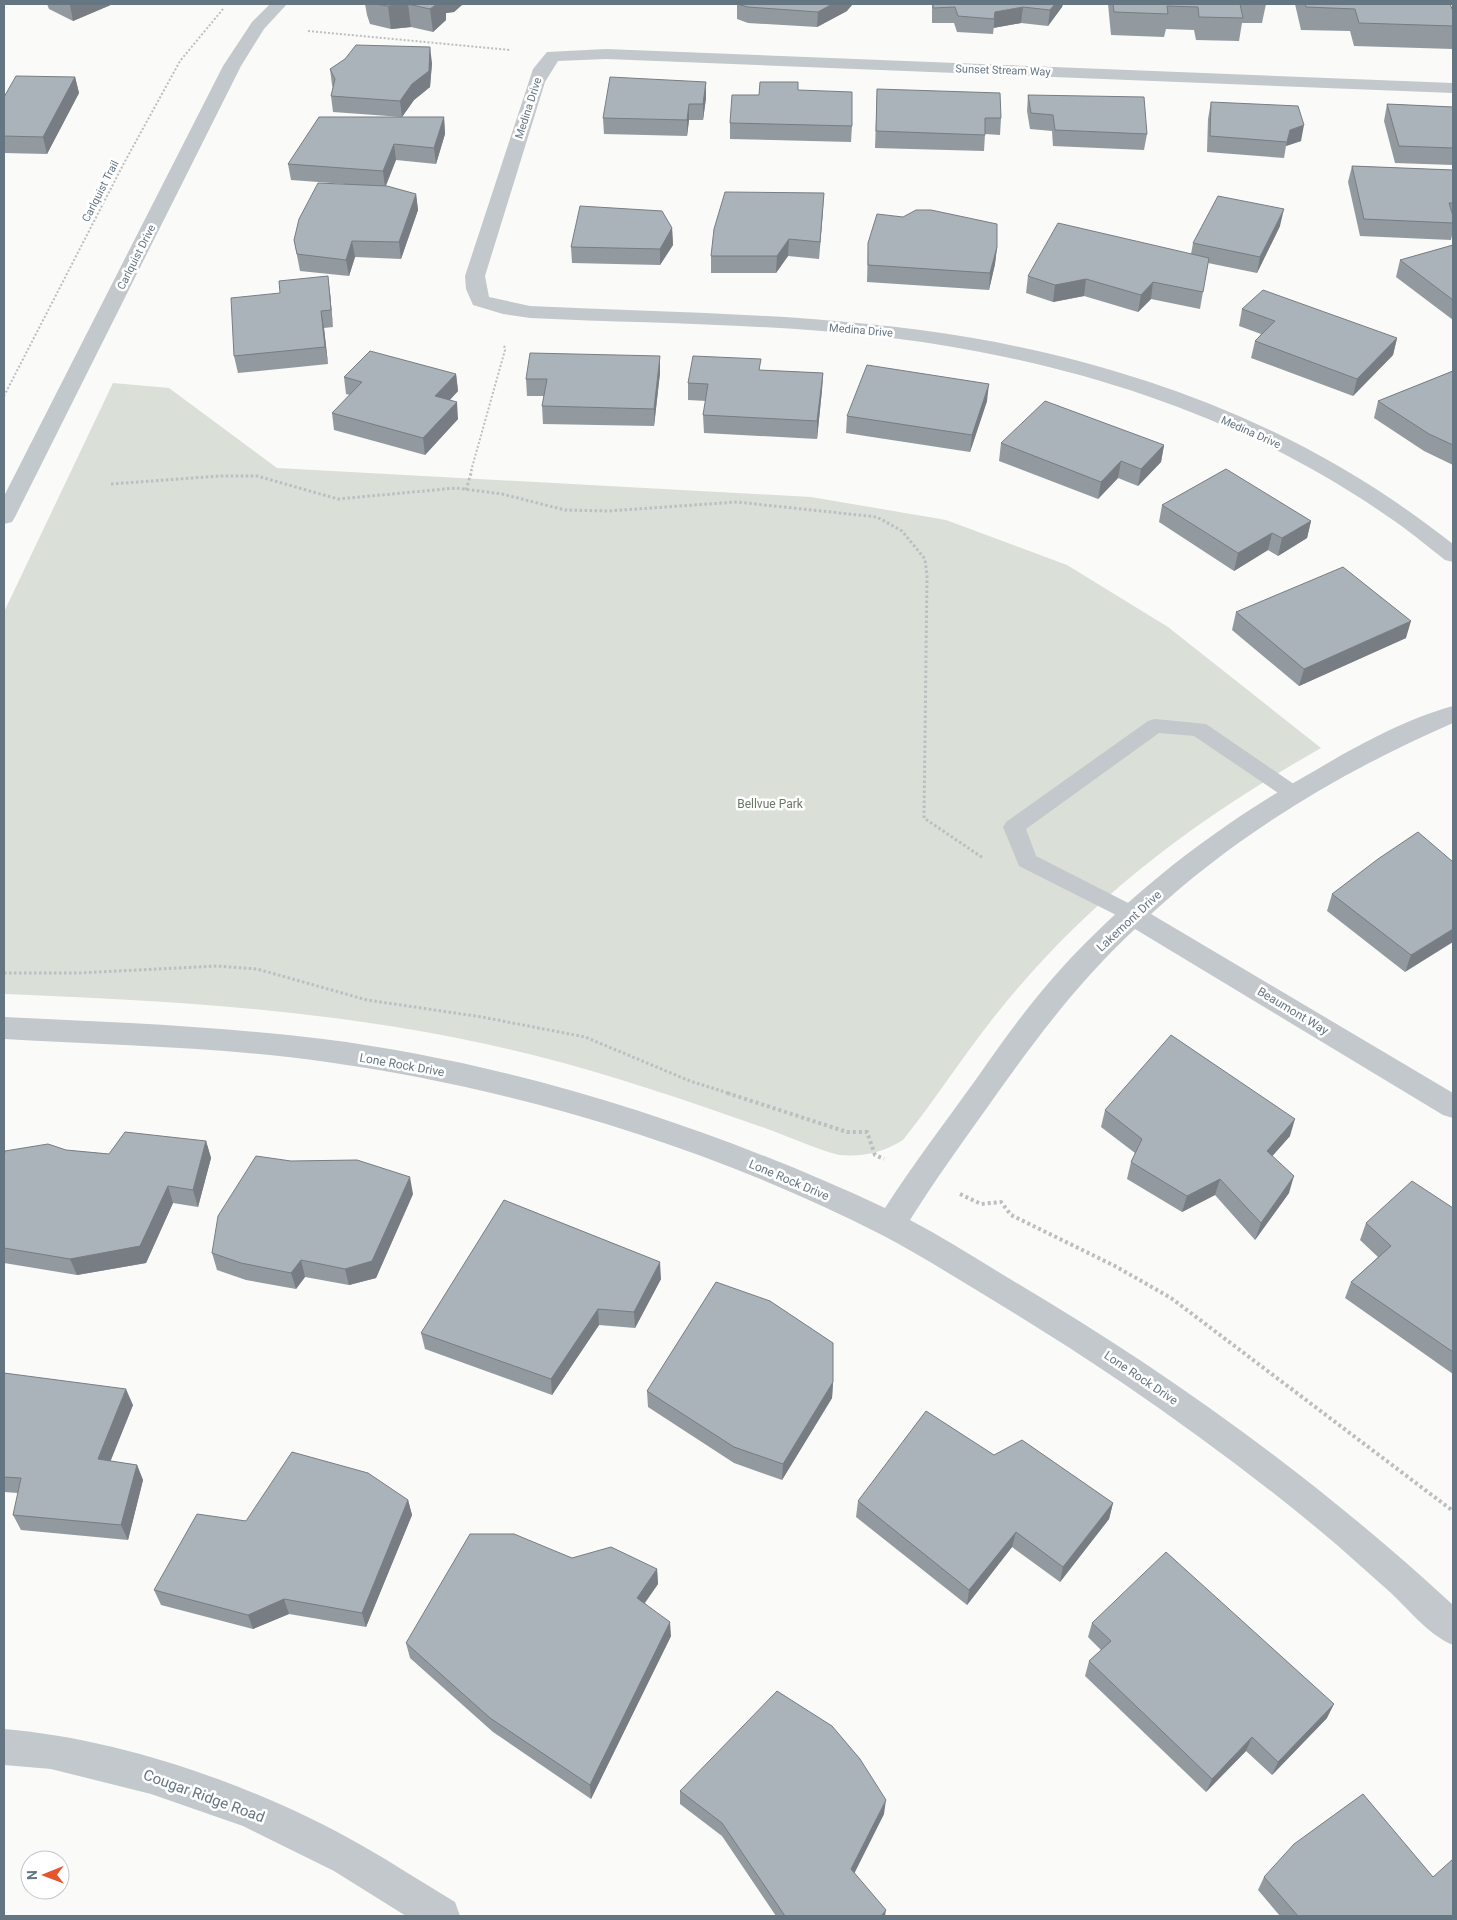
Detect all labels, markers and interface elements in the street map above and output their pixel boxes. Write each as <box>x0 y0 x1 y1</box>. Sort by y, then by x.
street label: Sunset Stream Way <box>955 62 1052 79</box>
street label: Medina Drive <box>512 76 545 141</box>
street label: Carlquist Trail <box>79 158 122 224</box>
street label: Carlquist Drive <box>114 222 158 292</box>
street label: Medina Drive <box>829 321 893 340</box>
street label: Medina Drive <box>1219 414 1283 451</box>
park label: Bellvue Park <box>737 797 804 811</box>
street label: Lakemont Drive <box>1094 888 1164 954</box>
street label: Beaumont Way <box>1255 984 1331 1038</box>
street label: Lone Rock Drive <box>359 1051 445 1079</box>
street label: Lone Rock Drive <box>747 1157 831 1203</box>
street label: Lone Rock Drive <box>1102 1348 1180 1408</box>
street label: Cougar Ridge Road <box>141 1766 267 1826</box>
north arrow <box>20 1850 70 1900</box>
text: N <box>24 1870 40 1880</box>

